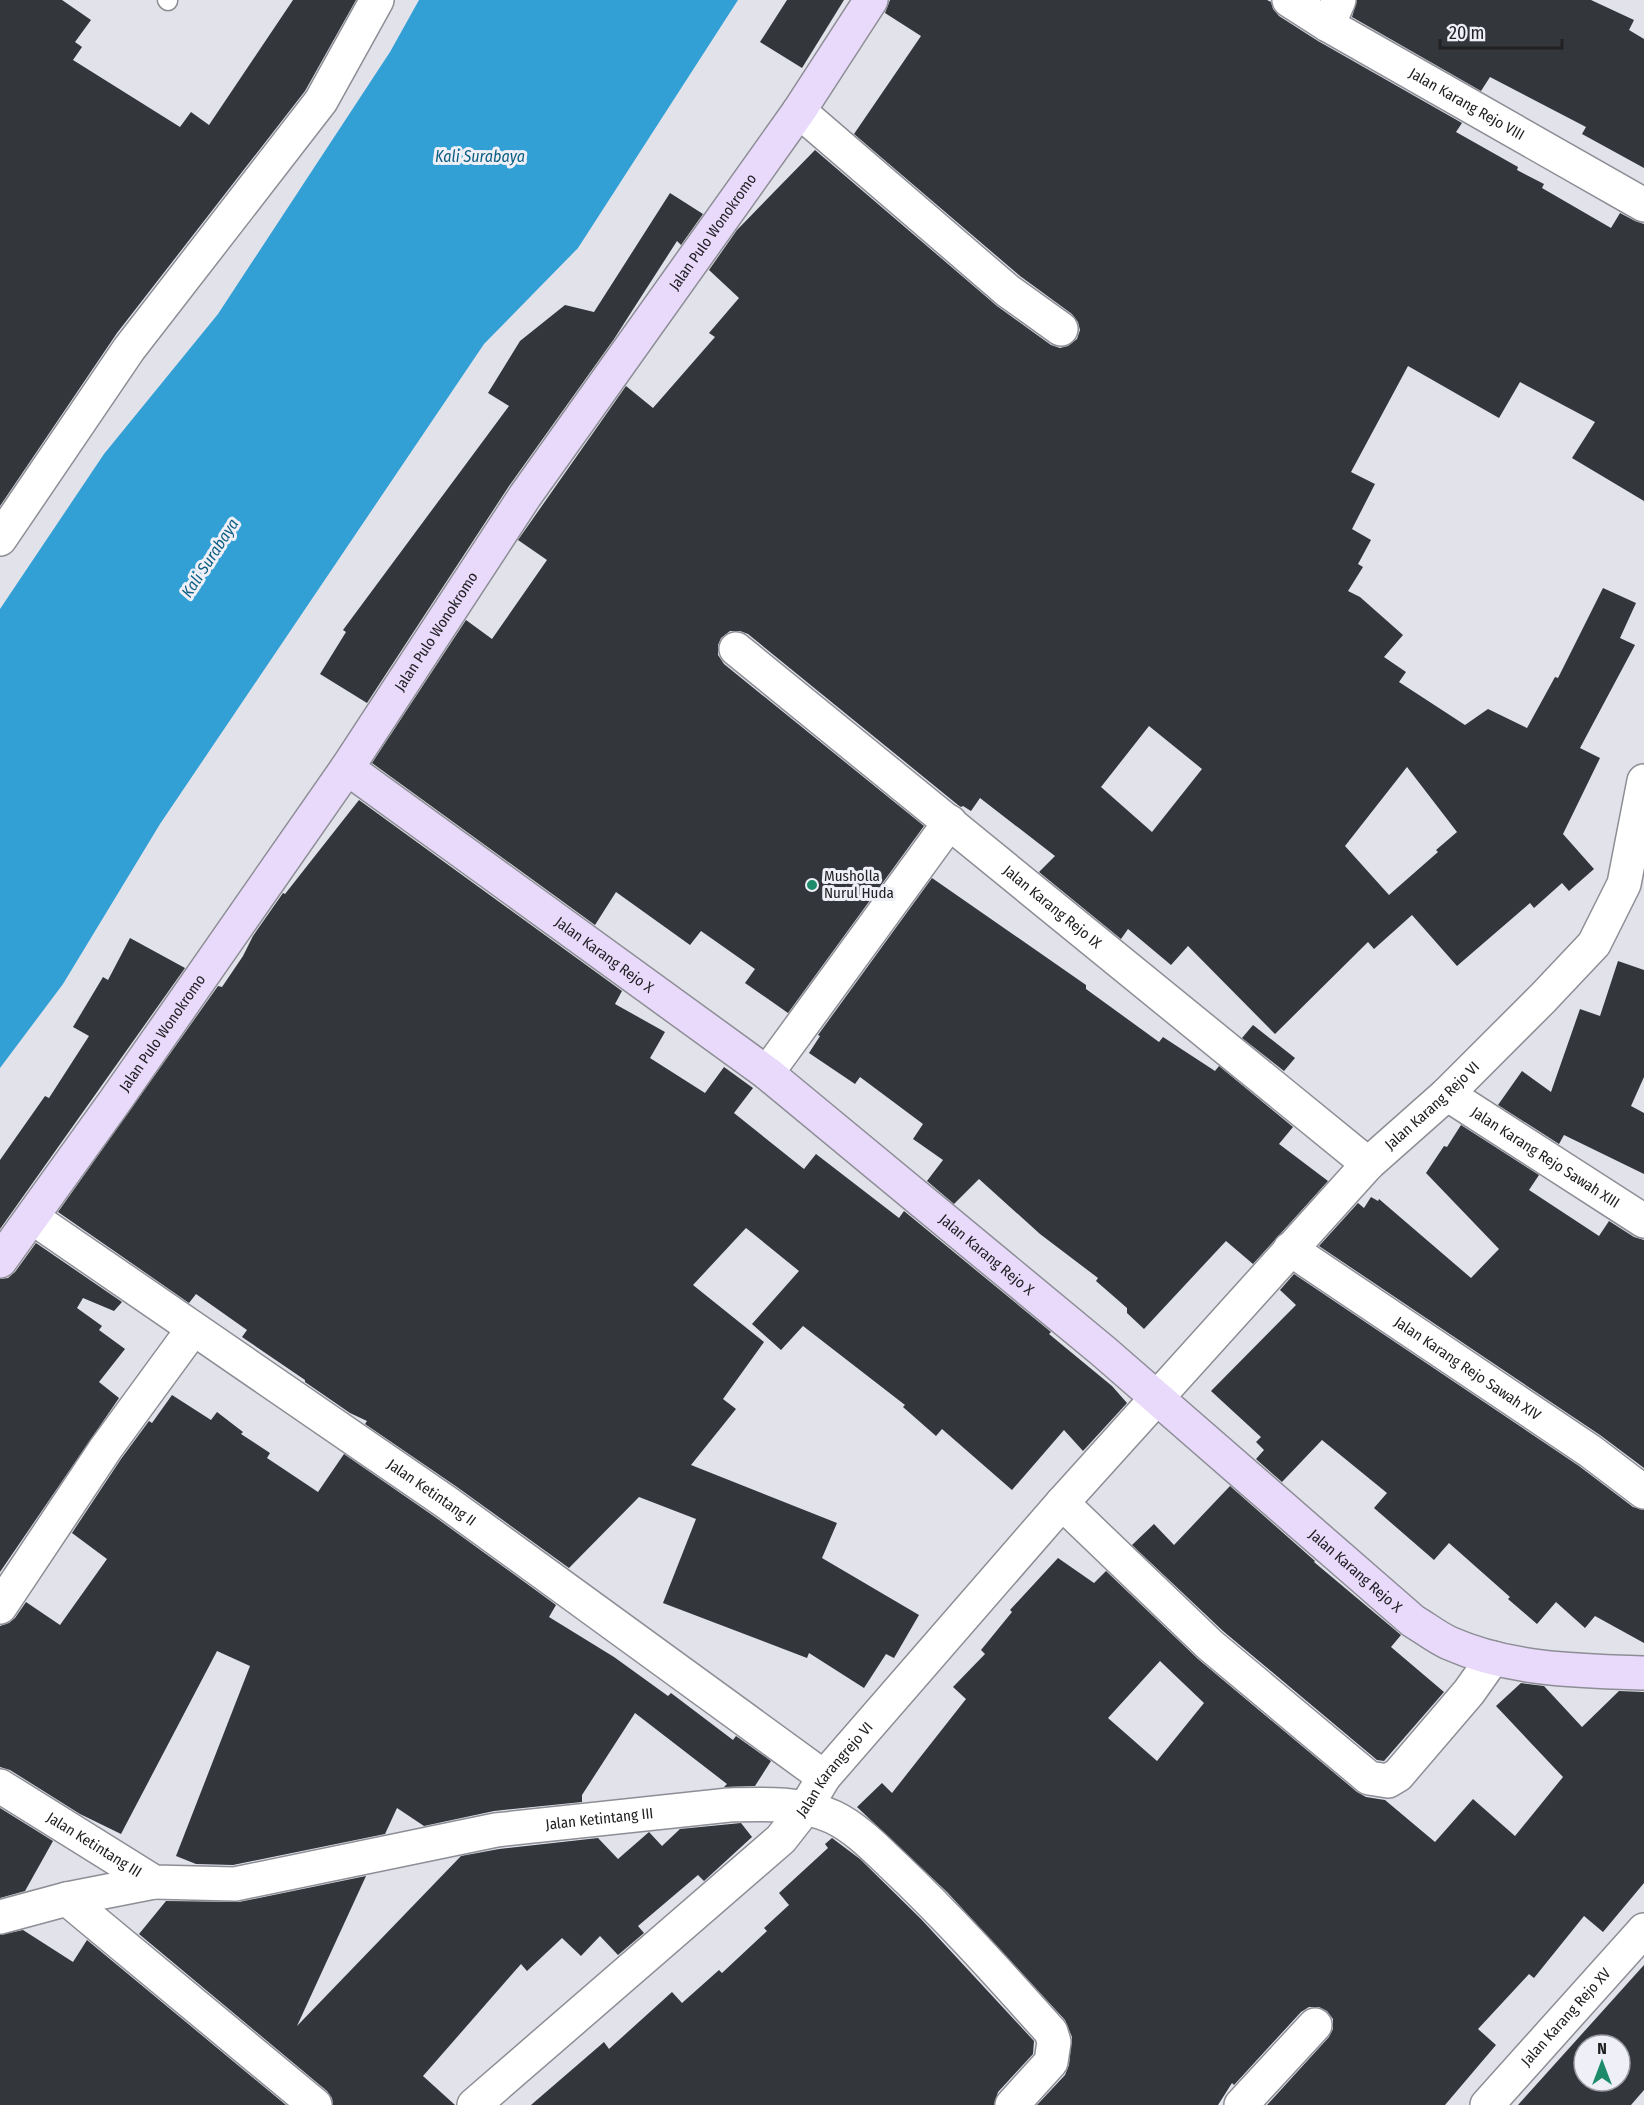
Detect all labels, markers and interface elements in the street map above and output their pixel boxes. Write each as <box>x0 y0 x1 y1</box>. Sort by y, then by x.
scale bar <box>1440 12 1562 50</box>
text: 20 m <box>1449 22 1484 44</box>
street label: Jalan Karang Rejo VIII <box>1406 64 1528 144</box>
water label: Kali Surabaya <box>435 147 525 166</box>
street label: Jalan Pulo Wonokromo <box>665 170 760 294</box>
water label: Kali Surabaya <box>178 515 242 601</box>
street label: Jalan Pulo Wonokromo <box>391 569 482 694</box>
street label: Jalan Karang Rejo IX <box>999 861 1106 953</box>
place label: Musholla Nurul Huda <box>824 867 894 902</box>
marker: Musholla Nurul Huda <box>805 878 819 892</box>
street label: Jalan Karang Rejo X <box>551 913 658 997</box>
street label: Jalan Pulo Wonokromo <box>115 971 209 1095</box>
street label: Jalan Karang Rejo VI <box>1381 1058 1483 1154</box>
street label: Jalan Karang Rejo Sawah XIII <box>1468 1103 1623 1212</box>
street label: Jalan Karang Rejo X <box>935 1210 1038 1300</box>
street label: Jalan Karang Rejo Sawah XIV <box>1391 1313 1544 1424</box>
street label: Jalan Ketintang II <box>384 1455 480 1530</box>
street label: Jalan Karang Rejo X <box>1305 1525 1406 1617</box>
street label: Jalan Karangrejo VI <box>792 1718 877 1821</box>
street label: Jalan Ketintang III <box>545 1804 654 1834</box>
street label: Jalan Ketintang III <box>44 1808 145 1881</box>
street label: Jalan Karang Rejo XV <box>1517 1964 1615 2070</box>
north arrow <box>1572 2033 1632 2093</box>
text: N <box>1597 2039 1607 2058</box>

